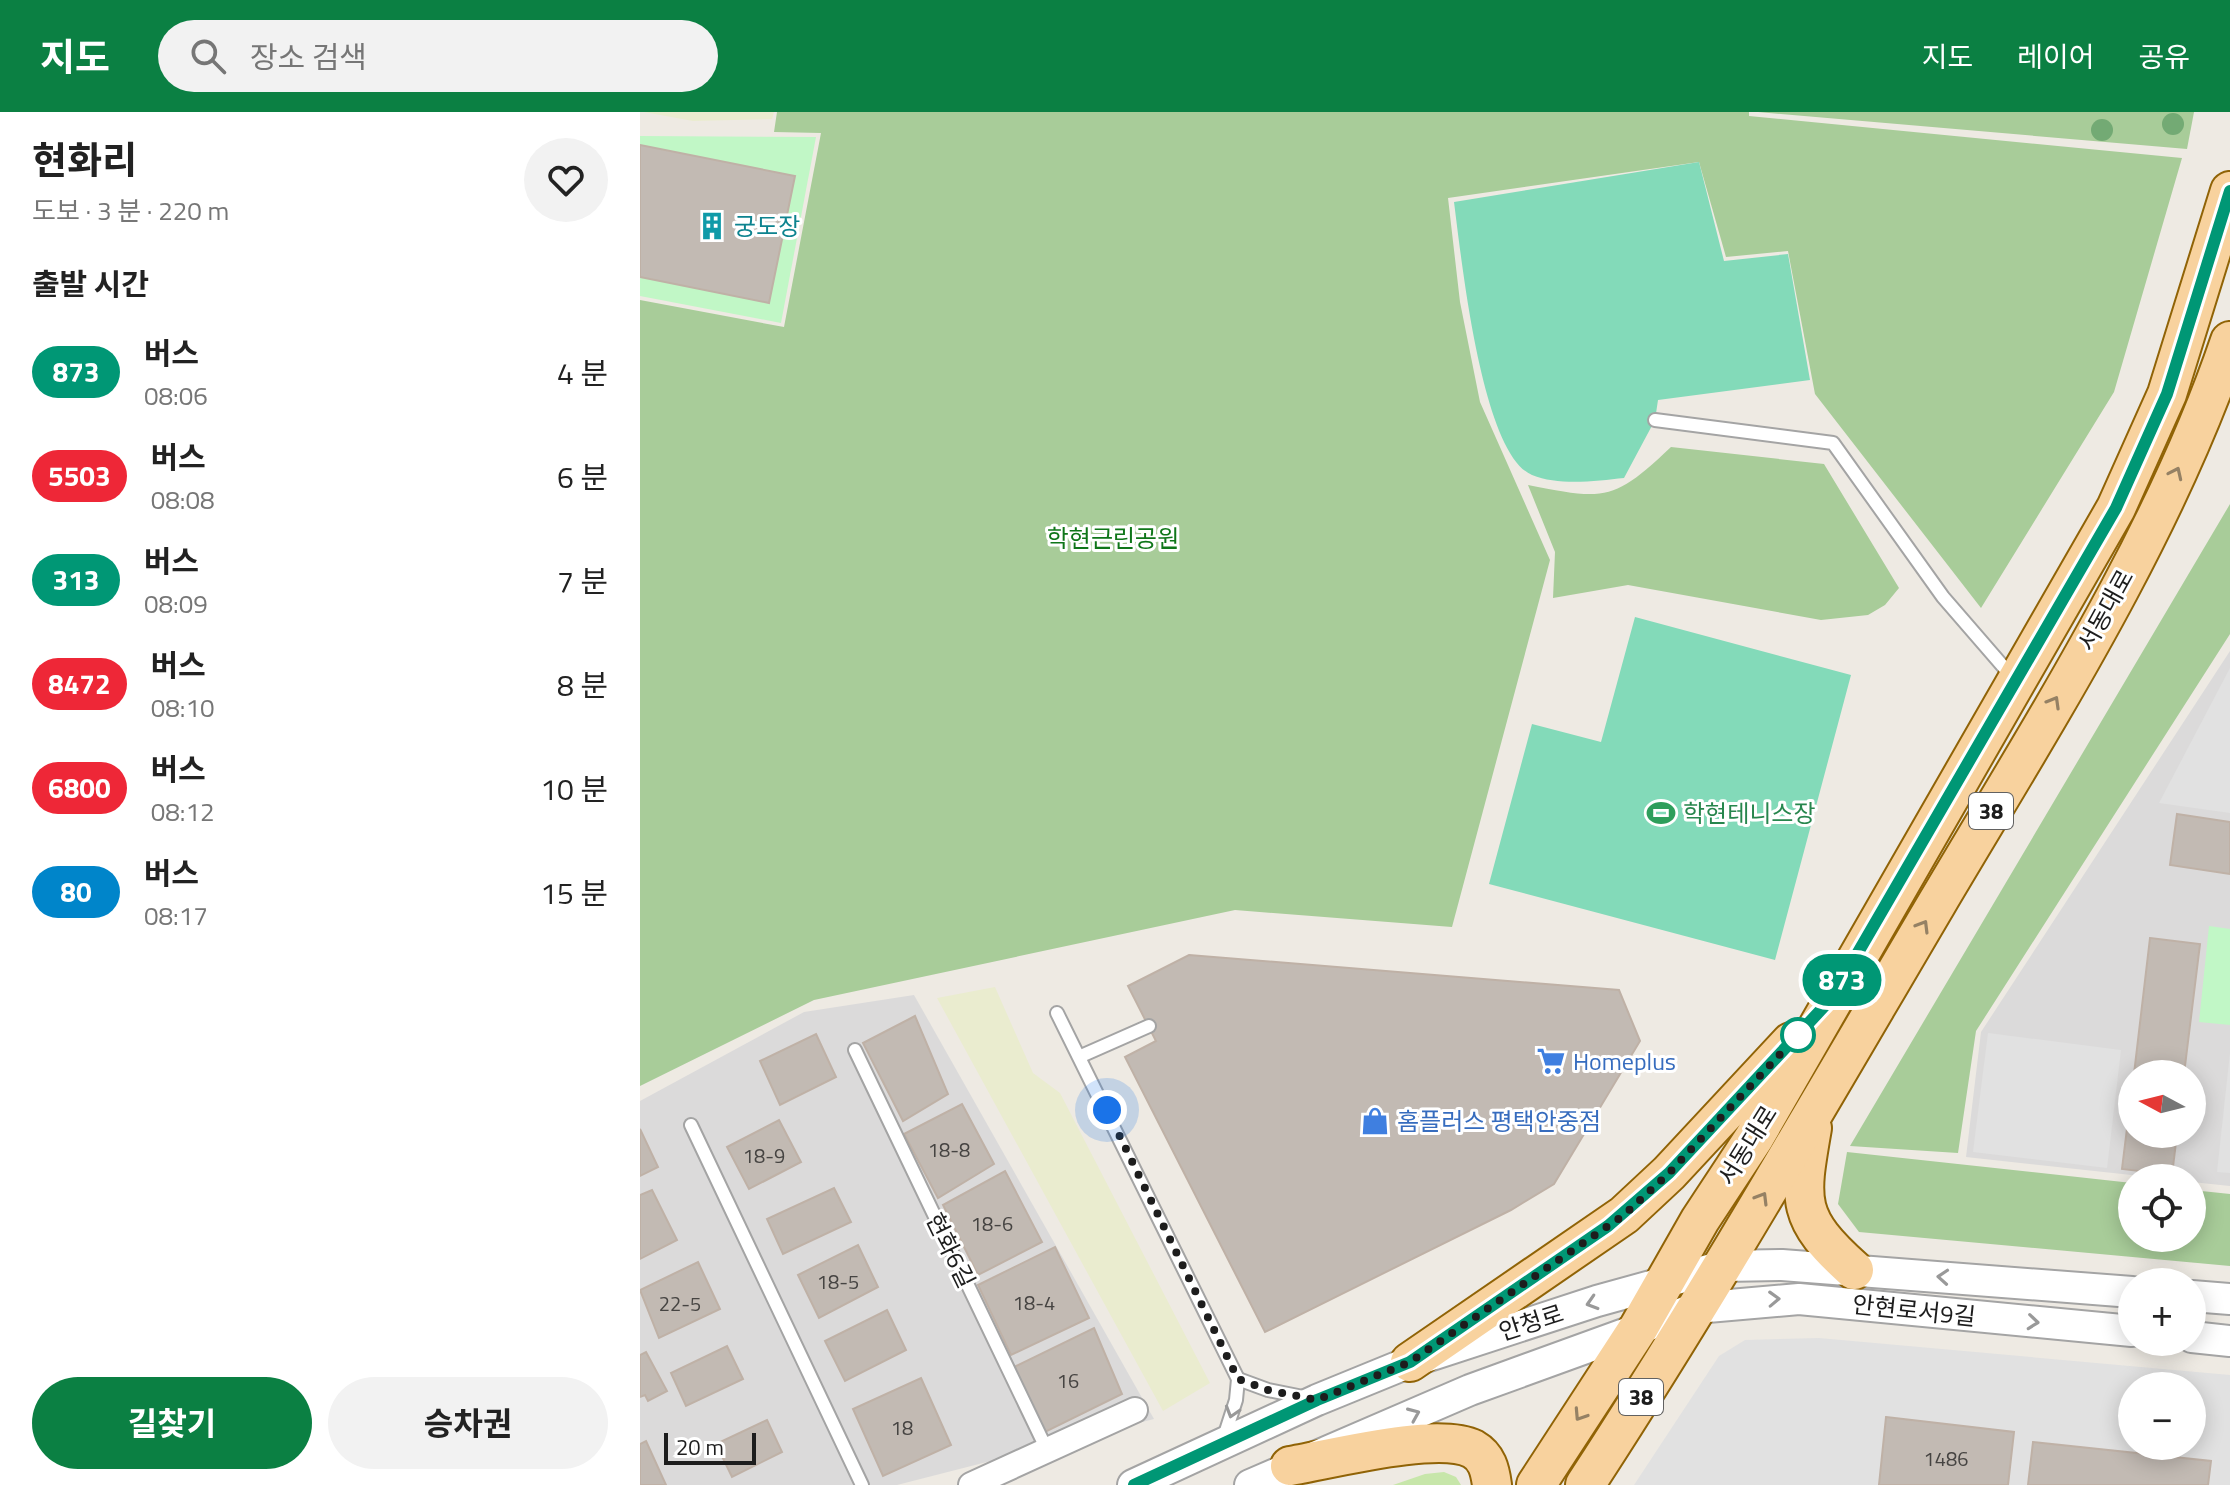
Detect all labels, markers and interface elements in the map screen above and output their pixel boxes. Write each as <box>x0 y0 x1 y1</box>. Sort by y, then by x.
search box <box>158 20 718 92</box>
text: 지도 <box>40 28 110 86</box>
icon: search <box>186 34 230 78</box>
text: 장소 검색 <box>250 34 367 80</box>
text: 지도 <box>1922 35 1973 78</box>
text: 레이어 <box>2017 35 2094 78</box>
text: 공유 <box>2138 35 2190 78</box>
text: 현화리 <box>32 131 137 189</box>
button: heart <box>524 138 608 222</box>
text: 도보 · 3 분 · 220 m <box>32 191 229 230</box>
place label: 궁도장 <box>734 208 800 244</box>
building icon: 궁도장 <box>697 211 727 241</box>
text: 출발 시간 <box>32 261 149 307</box>
text: 버스 <box>144 330 199 376</box>
text: 873 <box>52 350 100 393</box>
text: 4 분 <box>557 350 608 396</box>
text: 08:06 <box>144 376 208 415</box>
text: 버스 <box>151 434 206 480</box>
text: 5503 <box>48 454 111 497</box>
text: 6 분 <box>557 454 608 500</box>
one-way arrow <box>2167 466 2183 481</box>
text: 08:08 <box>151 480 215 519</box>
park label: 학현근린공원 <box>1047 520 1179 556</box>
text: 버스 <box>144 538 199 584</box>
text: 313 <box>52 558 100 601</box>
text: 7 분 <box>557 558 608 604</box>
street label: 서동대로 <box>2068 563 2142 657</box>
text: 08:09 <box>144 584 208 623</box>
text: 버스 <box>151 642 206 688</box>
text: 8472 <box>48 662 111 705</box>
text: 8 분 <box>557 662 608 708</box>
text: 08:10 <box>151 688 215 727</box>
one-way arrow <box>2044 696 2060 711</box>
text: 버스 <box>151 746 206 792</box>
text: 6800 <box>48 766 111 809</box>
text: 10 분 <box>540 766 608 812</box>
text: 08:12 <box>151 792 215 831</box>
road number: 38 <box>1969 793 2013 829</box>
place label: 학현테니스장 <box>1683 795 1815 831</box>
sports icon: 학현테니스장 <box>1646 798 1676 828</box>
text: 버스 <box>144 850 199 896</box>
text: 80 <box>60 870 92 913</box>
text: 15 분 <box>540 870 608 916</box>
text: 08:17 <box>144 896 208 935</box>
one-way arrow <box>1913 921 1929 935</box>
line badge: 873 <box>1796 954 1888 1006</box>
text: 873 <box>1818 958 1866 1001</box>
unlabelled marker <box>1781 1018 1815 1052</box>
place label: Homeplus <box>1573 1043 1676 1079</box>
supermarket icon: Homeplus <box>1536 1046 1566 1076</box>
north arrow <box>2118 1060 2206 1148</box>
map controls <box>2118 1060 2206 1460</box>
your location <box>1087 1090 1127 1130</box>
street label: 서동대로 <box>1708 1098 1786 1192</box>
place label: 홈플러스 평택안중점 <box>1397 1103 1601 1139</box>
shop icon: 홈플러스 평택안중점 <box>1360 1106 1390 1136</box>
house number: 18-8 <box>928 1134 970 1165</box>
house number: 18-9 <box>743 1140 785 1171</box>
button: locate <box>2118 1164 2206 1252</box>
one-way arrow <box>1752 1192 1767 1207</box>
street label: 현화6길 <box>917 1206 985 1294</box>
house number: 18-6 <box>971 1208 1013 1239</box>
house number: 18-5 <box>817 1266 859 1297</box>
button: + <box>2118 1268 2206 1356</box>
one-way arrow <box>1936 1269 1949 1286</box>
street label: 안현로서9길 <box>1851 1286 1977 1334</box>
house number: 18-4 <box>1013 1287 1055 1318</box>
house number: 22-5 <box>659 1288 701 1319</box>
one-way arrow <box>1768 1291 1781 1308</box>
one-way arrow <box>1585 1294 1599 1310</box>
street label: 안청로 <box>1494 1295 1568 1349</box>
one-way arrow <box>2027 1313 2040 1330</box>
house number: 16 <box>1057 1365 1079 1396</box>
button: − <box>2118 1372 2206 1460</box>
button: 길찾기 <box>32 1377 312 1469</box>
button: 승차권 <box>328 1377 608 1469</box>
road number: 38 <box>1619 1379 1663 1415</box>
one-way arrow <box>1225 1405 1241 1419</box>
one-way arrow <box>1575 1406 1590 1421</box>
one-way arrow <box>1406 1407 1420 1424</box>
house number: 18 <box>891 1412 913 1443</box>
scale bar <box>664 1429 756 1465</box>
text: 20 m <box>676 1430 724 1464</box>
house number: 1486 <box>1924 1443 1968 1474</box>

